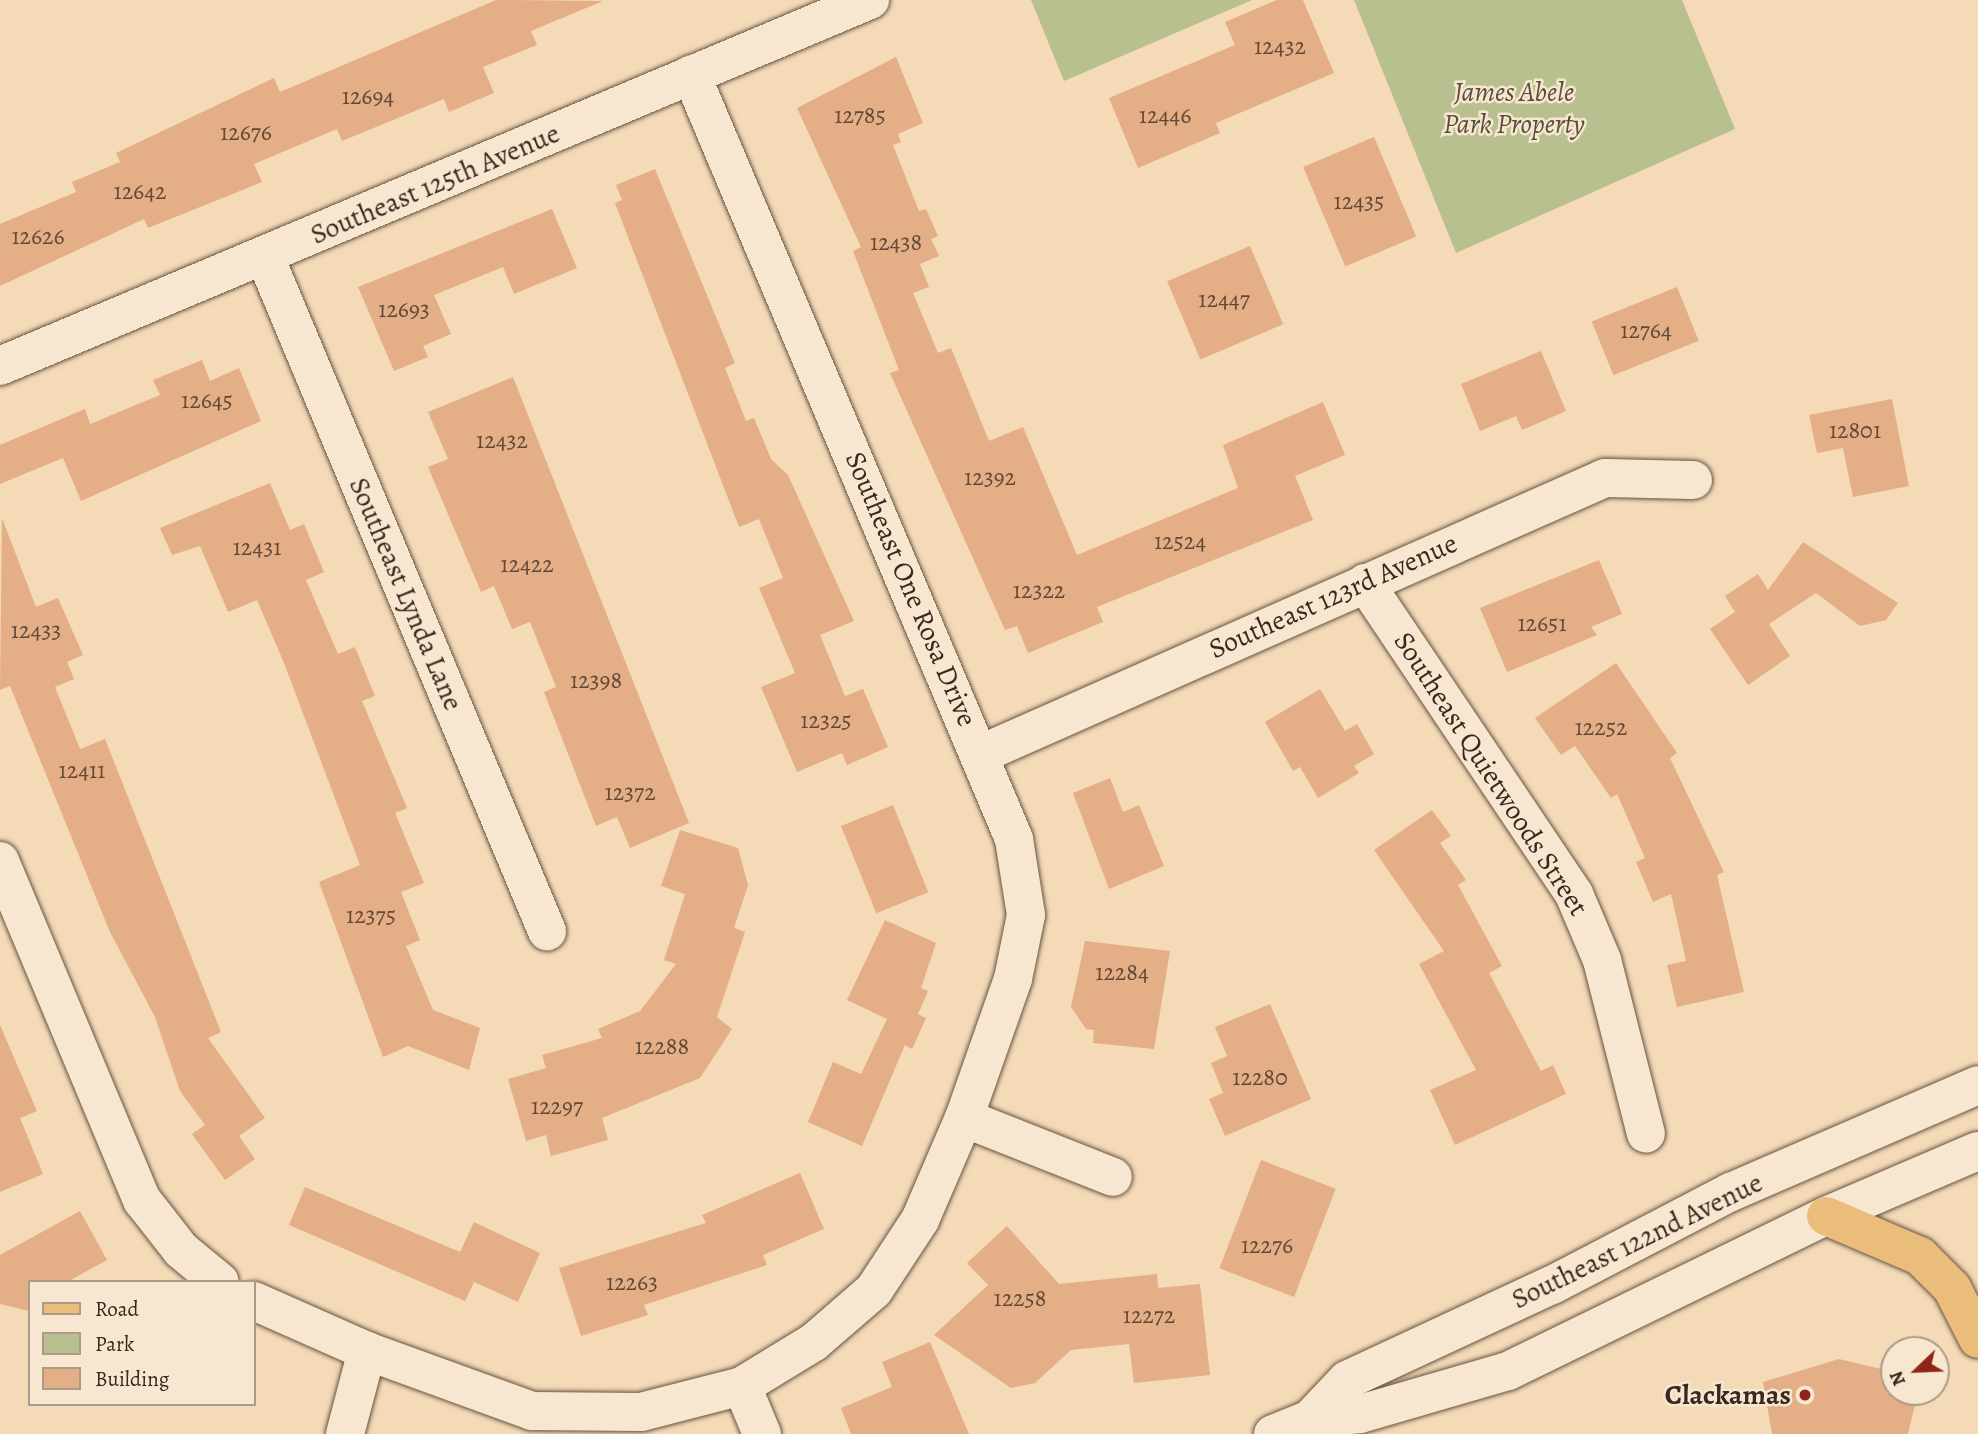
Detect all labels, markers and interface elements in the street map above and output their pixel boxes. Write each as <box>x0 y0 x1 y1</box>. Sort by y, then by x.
house number: 12432 <box>1254 33 1306 61</box>
park label: James Abele Park Property <box>1443 75 1585 141</box>
house number: 12694 <box>342 83 394 111</box>
house number: 12785 <box>834 102 886 130</box>
house number: 12446 <box>1139 102 1191 130</box>
street label: Southeast 125th Avenue <box>305 116 565 252</box>
house number: 12676 <box>220 119 272 147</box>
house number: 12642 <box>114 178 166 206</box>
house number: 12435 <box>1334 188 1384 216</box>
house number: 12626 <box>11 223 65 251</box>
house number: 12438 <box>870 229 922 257</box>
house number: 12447 <box>1198 286 1250 314</box>
house number: 12693 <box>378 296 430 324</box>
house number: 12764 <box>1620 317 1672 345</box>
house number: 12645 <box>181 387 233 415</box>
house number: 12801 <box>1829 417 1881 445</box>
house number: 12432 <box>476 427 528 455</box>
street label: Southeast One Rosa Drive <box>838 447 984 731</box>
house number: 12392 <box>964 464 1016 492</box>
street label: Southeast Lynda Lane <box>342 473 470 715</box>
street label: Southeast 123rd Avenue <box>1204 526 1462 666</box>
house number: 12524 <box>1154 528 1206 556</box>
house number: 12431 <box>233 534 281 562</box>
house number: 12422 <box>500 551 554 579</box>
house number: 12322 <box>1013 577 1065 605</box>
house number: 12651 <box>1517 610 1567 638</box>
house number: 12433 <box>11 617 61 645</box>
street label: Southeast Quietwoods Street <box>1387 626 1595 922</box>
house number: 12398 <box>570 667 622 695</box>
house number: 12325 <box>800 707 852 735</box>
house number: 12252 <box>1575 714 1627 742</box>
house number: 12411 <box>59 757 105 785</box>
house number: 12372 <box>604 779 656 807</box>
house number: 12375 <box>346 902 396 930</box>
house number: 12284 <box>1095 959 1149 987</box>
house number: 12288 <box>635 1033 689 1061</box>
house number: 12280 <box>1232 1064 1288 1092</box>
house number: 12297 <box>531 1093 583 1121</box>
street label: Southeast 122nd Avenue <box>1506 1166 1768 1316</box>
house number: 12276 <box>1241 1232 1293 1260</box>
house number: 12263 <box>606 1269 658 1297</box>
legend <box>28 1280 256 1406</box>
house number: 12258 <box>994 1285 1046 1313</box>
text: Road <box>95 1295 139 1323</box>
house number: 12272 <box>1123 1302 1175 1330</box>
text: Park <box>95 1330 134 1358</box>
north arrow <box>1880 1336 1950 1406</box>
text: Building <box>95 1365 169 1393</box>
text: N <box>1883 1367 1912 1390</box>
place label: Clackamas <box>1665 1378 1791 1412</box>
marker: Clackamas <box>1797 1387 1813 1403</box>

